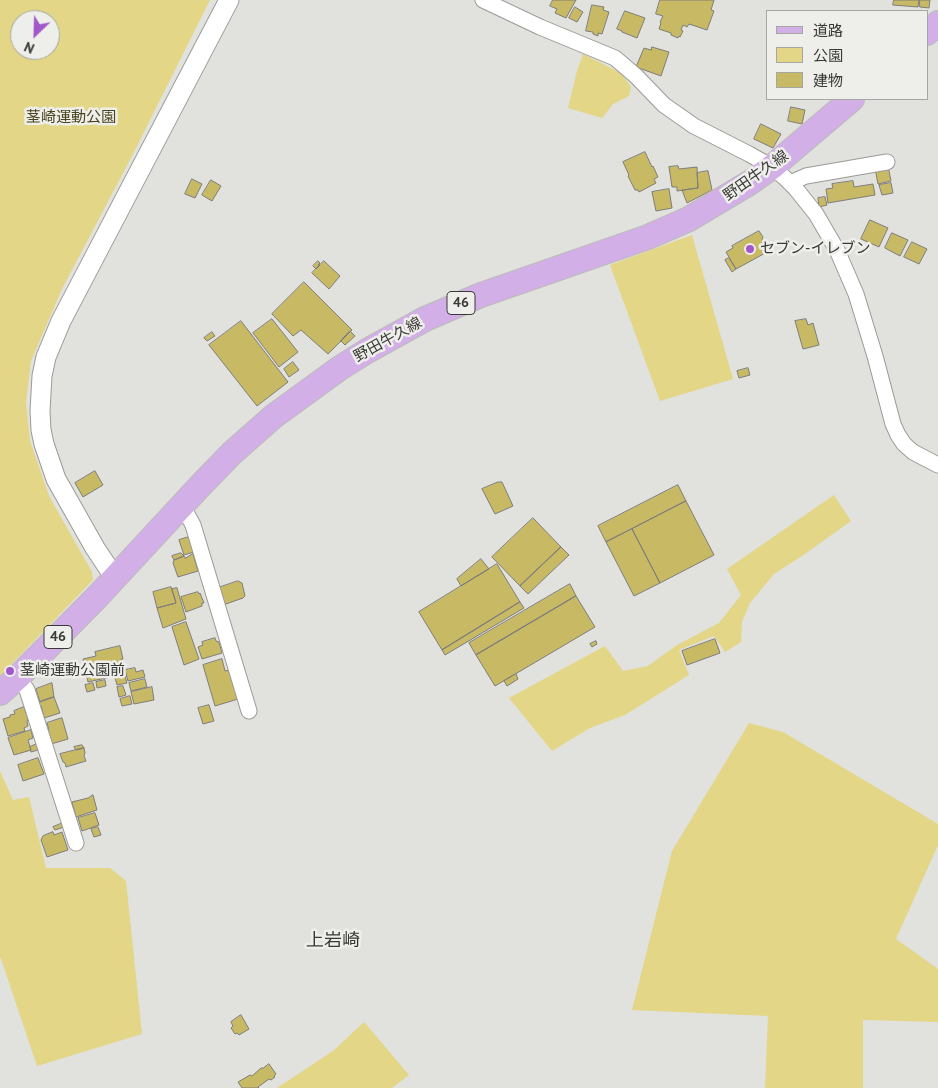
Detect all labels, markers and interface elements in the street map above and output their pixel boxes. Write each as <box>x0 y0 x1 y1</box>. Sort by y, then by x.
north arrow <box>10 10 60 60</box>
legend <box>766 10 928 100</box>
text: 道路 <box>813 21 843 40</box>
text: N <box>21 38 37 58</box>
text: 公園 <box>813 46 843 65</box>
text: 建物 <box>813 71 843 90</box>
park label: 茎崎運動公園 <box>26 109 116 127</box>
street label: 野田牛久線 <box>720 147 792 205</box>
place label: セブン-イレブン <box>760 240 870 258</box>
marker: セブン-イレブン <box>744 243 756 255</box>
road number: 46 <box>447 292 475 314</box>
street label: 野田牛久線 <box>351 314 425 366</box>
road number: 46 <box>44 626 72 649</box>
place label: 茎崎運動公園前 <box>20 662 125 680</box>
marker: 茎崎運動公園前 <box>4 665 16 677</box>
district label: 上岩崎 <box>306 930 360 952</box>

